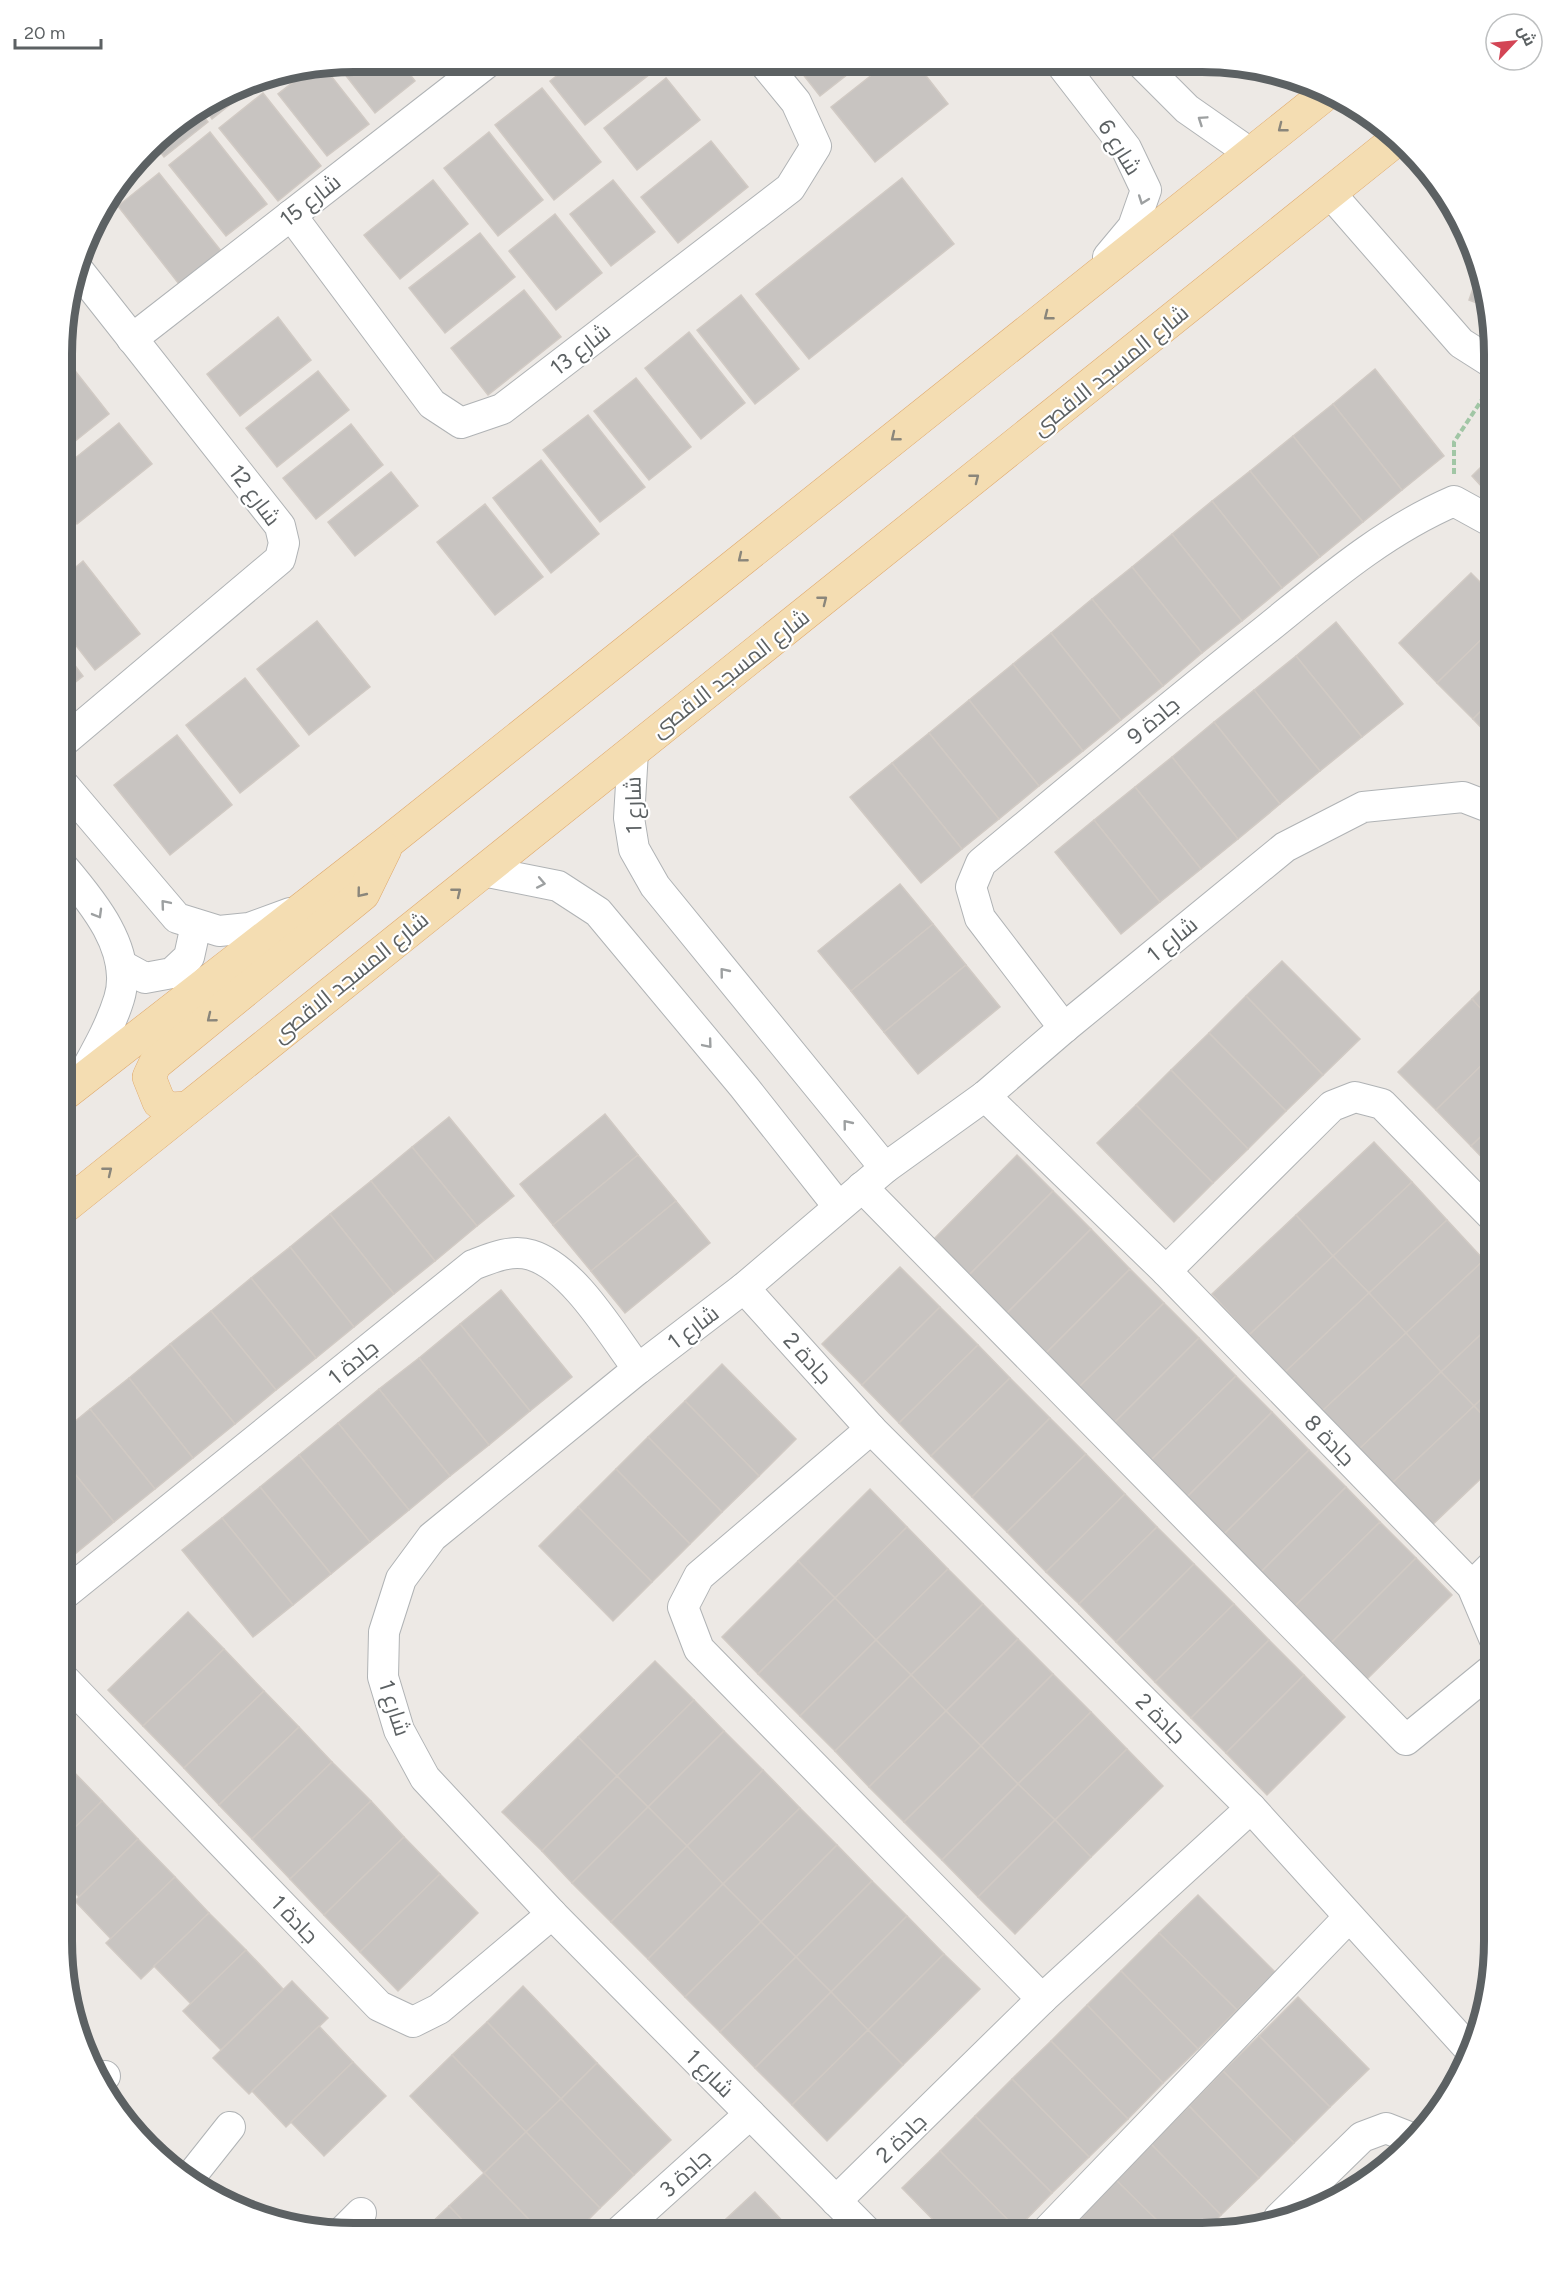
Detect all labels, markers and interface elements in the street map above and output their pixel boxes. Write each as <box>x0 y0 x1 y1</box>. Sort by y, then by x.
scale bar <box>15 12 100 50</box>
north arrow <box>1484 12 1544 72</box>
text: 20 m <box>24 22 65 44</box>
text: ش <box>1514 22 1540 49</box>
street label: شارع 6 <box>1091 114 1147 181</box>
one-way arrow <box>1198 116 1209 127</box>
one-way arrow <box>1278 121 1289 132</box>
street label: شارع 15 <box>274 168 347 233</box>
one-way arrow <box>1137 194 1150 205</box>
street label: شارع المسجد الاقصى <box>1027 299 1195 443</box>
one-way arrow <box>1044 309 1055 320</box>
street label: شارع 13 <box>545 317 616 382</box>
one-way arrow <box>890 429 901 440</box>
street label: شارع 12 <box>222 459 286 532</box>
one-way arrow <box>968 475 979 486</box>
one-way arrow <box>738 551 749 562</box>
one-way arrow <box>816 596 827 607</box>
street label: شارع المسجد الاقصى <box>646 603 815 744</box>
street label: جادة 9 <box>1122 691 1185 750</box>
street label: شارع 1 <box>620 776 648 834</box>
one-way arrow <box>535 876 545 889</box>
one-way arrow <box>357 886 368 897</box>
one-way arrow <box>451 889 462 900</box>
one-way arrow <box>161 900 172 911</box>
street label: شارع المسجد الاقصى <box>267 906 435 1050</box>
one-way arrow <box>91 908 102 918</box>
street label: شارع 1 <box>1142 911 1204 969</box>
one-way arrow <box>721 968 732 979</box>
one-way arrow <box>207 1010 218 1021</box>
one-way arrow <box>701 1037 712 1048</box>
one-way arrow <box>843 1120 854 1131</box>
one-way arrow <box>101 1168 112 1179</box>
street label: شارع 1 <box>662 1299 725 1356</box>
street label: جادة 2 <box>778 1327 838 1390</box>
street label: جادة 1 <box>323 1334 384 1391</box>
street label: جادة 8 <box>1299 1409 1361 1472</box>
street label: شارع 1 <box>372 1677 416 1740</box>
street label: جادة 2 <box>1130 1688 1191 1749</box>
street label: جادة 1 <box>265 1890 324 1949</box>
street label: شارع 1 <box>679 2044 739 2104</box>
street label: جادة 2 <box>870 2108 932 2169</box>
street label: جادة 3 <box>654 2143 717 2203</box>

